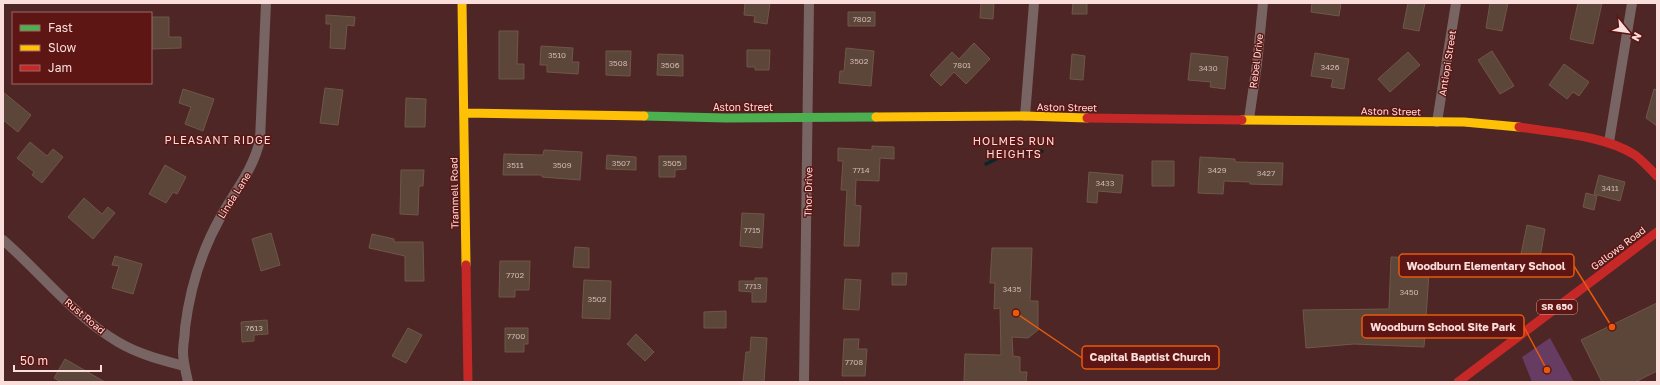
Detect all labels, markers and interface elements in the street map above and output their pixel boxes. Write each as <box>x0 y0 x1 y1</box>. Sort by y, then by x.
legend <box>12 12 152 84</box>
north arrow <box>1608 12 1648 52</box>
house number: 7802 <box>853 14 872 24</box>
text: Fast <box>48 20 73 35</box>
street label: Antiopi Street <box>1436 29 1458 97</box>
text: N <box>1629 30 1645 44</box>
street label: Rebel Drive <box>1247 33 1265 89</box>
text: Slow <box>48 40 76 55</box>
house number: 3510 <box>548 50 566 60</box>
house number: 3502 <box>850 56 869 66</box>
house number: 3508 <box>608 58 628 68</box>
text: Jam <box>48 60 72 75</box>
house number: 3506 <box>660 60 680 70</box>
house number: 7801 <box>953 60 971 70</box>
house number: 3426 <box>1320 62 1340 72</box>
house number: 3430 <box>1198 63 1218 73</box>
street label: Aston Street <box>1037 100 1097 114</box>
street label: Aston Street <box>713 101 773 113</box>
street label: Aston Street <box>1361 104 1421 118</box>
district label: PLEASANT RIDGE <box>165 133 271 146</box>
district label: HOLMES RUN HEIGHTS <box>973 134 1055 160</box>
street label: Trammell Road <box>447 157 461 229</box>
house number: 3507 <box>612 158 630 168</box>
house number: 3505 <box>663 158 682 168</box>
house number: 3511 <box>506 160 524 170</box>
house number: 3509 <box>552 160 572 170</box>
house number: 7714 <box>852 165 870 175</box>
house number: 3429 <box>1207 165 1227 175</box>
street label: Thor Drive <box>802 167 814 217</box>
house number: 3427 <box>1257 168 1275 178</box>
street label: Linda Lane <box>215 170 253 220</box>
house number: 3433 <box>1096 178 1115 188</box>
house number: 3411 <box>1601 183 1619 193</box>
street label: Gallows Road <box>1588 224 1648 272</box>
house number: 7715 <box>744 225 761 235</box>
callout: Woodburn Elementary School <box>1399 254 1574 277</box>
text: Woodburn Elementary School <box>1406 259 1566 272</box>
house number: 7702 <box>506 270 524 280</box>
house number: 7713 <box>744 281 762 291</box>
house number: 3435 <box>1003 284 1022 294</box>
house number: 3450 <box>1399 287 1419 297</box>
house number: 3502 <box>588 294 607 304</box>
street label: Rust Road <box>62 296 108 336</box>
road number: SR 650 <box>1537 300 1577 314</box>
callout: Woodburn School Site Park <box>1362 315 1524 338</box>
text: Woodburn School Site Park <box>1370 320 1516 333</box>
house number: 7613 <box>245 323 263 333</box>
house number: 7700 <box>507 331 525 341</box>
callout: Capital Baptist Church <box>1082 346 1219 369</box>
scale bar <box>14 347 101 373</box>
text: Capital Baptist Church <box>1090 350 1211 363</box>
text: 50 m <box>20 353 48 368</box>
house number: 7708 <box>845 357 863 367</box>

